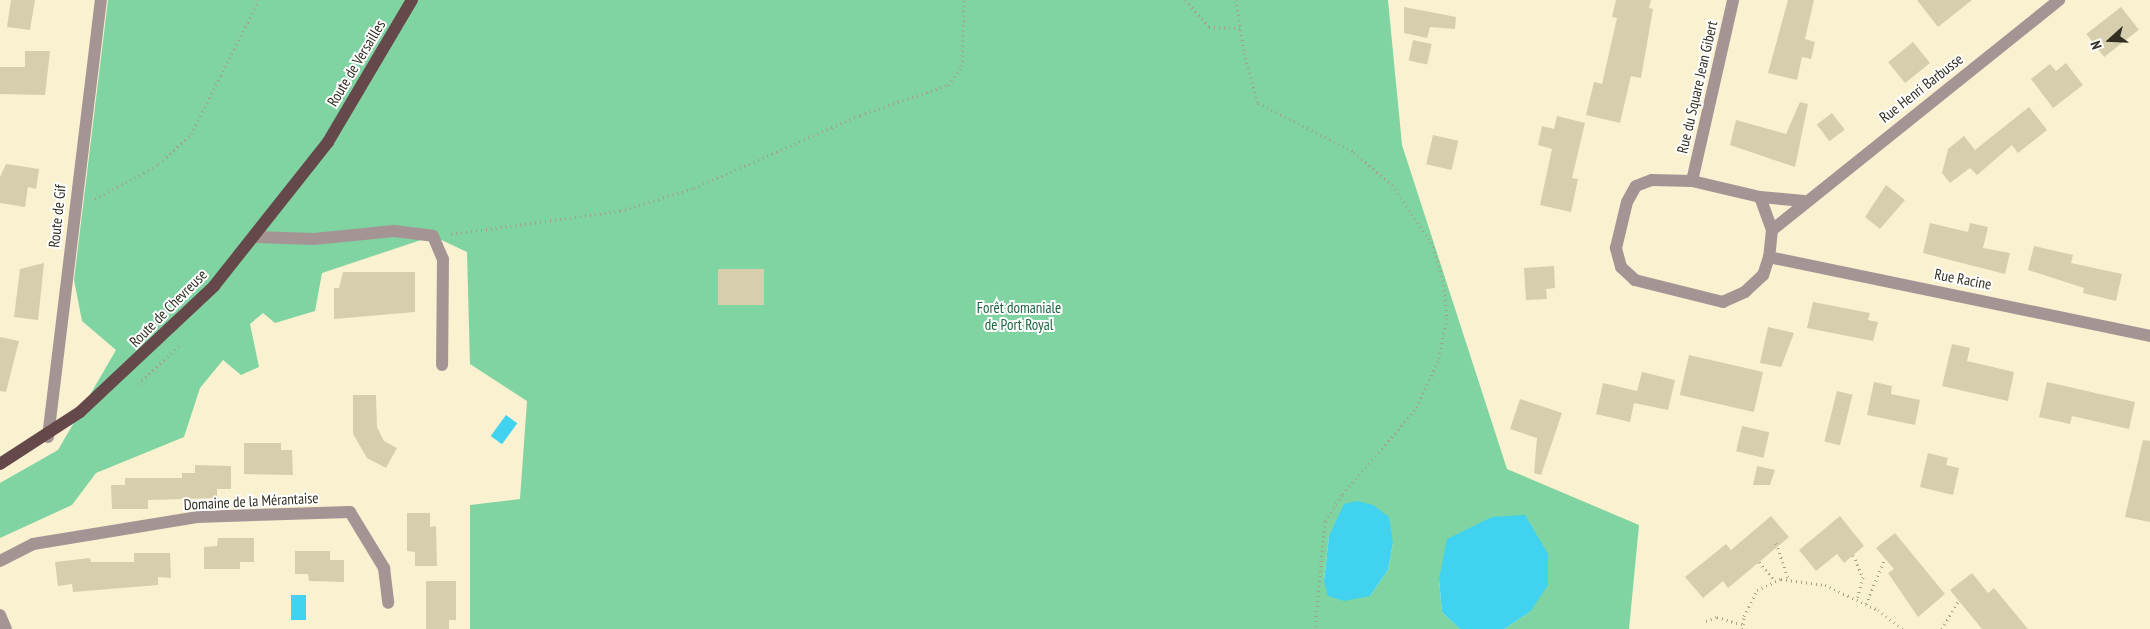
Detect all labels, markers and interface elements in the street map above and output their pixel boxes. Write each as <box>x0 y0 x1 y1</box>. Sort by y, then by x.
north arrow <box>2085 15 2135 65</box>
street label: Route de Versailles <box>323 16 389 110</box>
street label: Rue du Square Jean Gibert <box>1673 19 1721 155</box>
text: N <box>2086 38 2106 52</box>
street label: Rue Henri Barbusse <box>1876 50 1966 126</box>
street label: Route de Gif <box>45 184 69 248</box>
street label: Rue Racine <box>1933 265 1993 293</box>
street label: Route de Chevreuse <box>126 266 210 350</box>
park label: Forêt domaniale de Port Royal <box>977 298 1061 333</box>
street label: Domaine de la Mérantaise <box>183 488 319 514</box>

